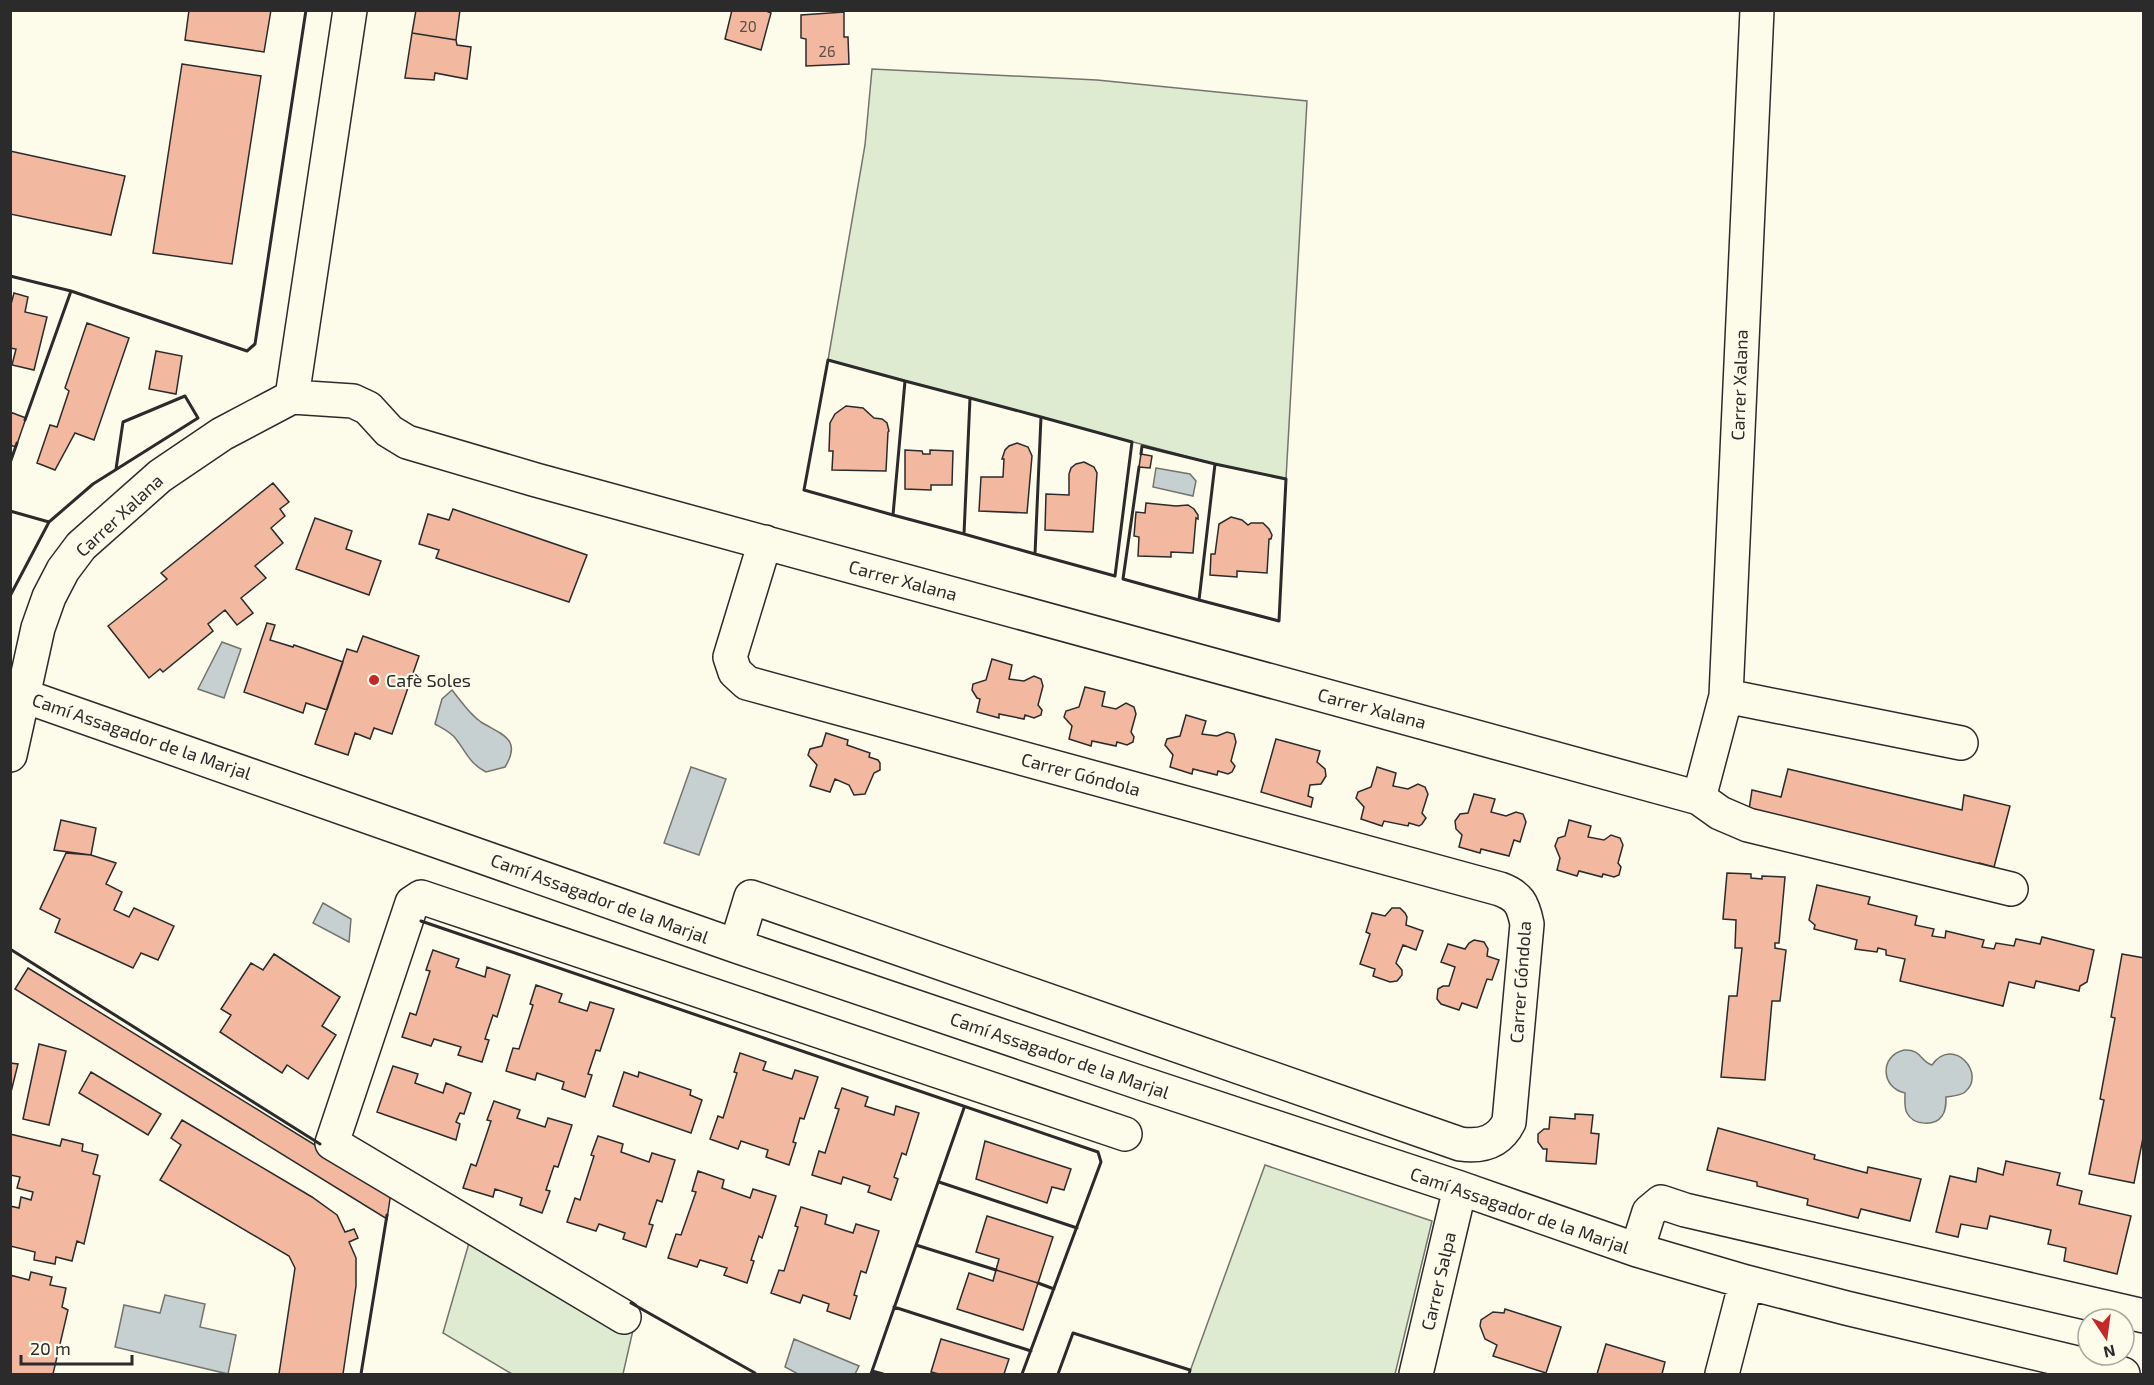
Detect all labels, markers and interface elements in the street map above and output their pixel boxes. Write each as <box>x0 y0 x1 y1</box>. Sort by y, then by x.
house number: 20 <box>739 17 757 35</box>
house number: 26 <box>818 42 836 60</box>
street label: Carrer Xalana <box>1726 329 1752 441</box>
street label: Carrer Xalana <box>71 469 167 561</box>
street label: Carrer Xalana <box>846 555 960 605</box>
place label: Cafè Soles <box>386 669 471 691</box>
marker: Cafè Soles <box>367 673 381 687</box>
street label: Carrer Xalana <box>1315 683 1429 733</box>
street label: Camí Assagador de la Marjal <box>29 688 255 784</box>
street label: Carrer Góndola <box>1019 748 1143 800</box>
street label: Camí Assagador de la Marjal <box>488 848 713 948</box>
street label: Carrer Góndola <box>1505 920 1535 1044</box>
street label: Camí Assagador de la Marjal <box>947 1007 1173 1103</box>
street label: Camí Assagador de la Marjal <box>1407 1162 1633 1258</box>
street label: Carrer Salpa <box>1416 1230 1460 1332</box>
north arrow <box>2076 1307 2136 1367</box>
scale bar <box>21 1328 132 1366</box>
text: 20 m <box>30 1337 71 1359</box>
text: N <box>2102 1342 2117 1363</box>

